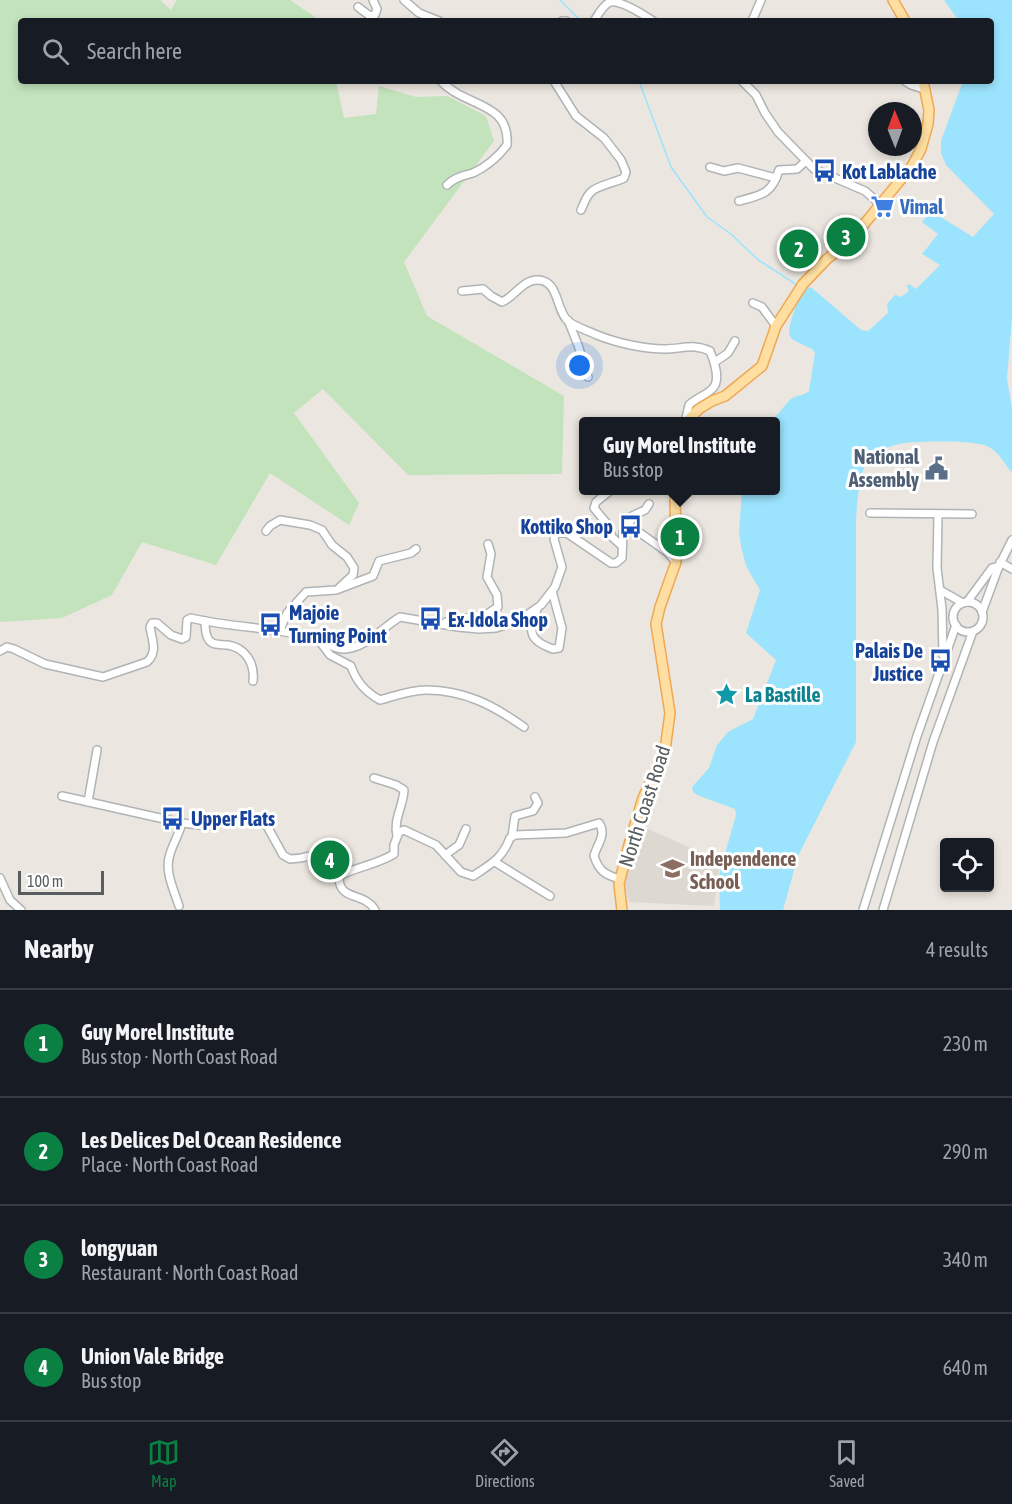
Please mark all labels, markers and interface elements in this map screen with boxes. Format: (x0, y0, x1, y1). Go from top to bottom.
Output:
search box (18, 18, 994, 84)
icon: search (39, 35, 72, 68)
text: Search here (87, 38, 182, 64)
north arrow (868, 102, 922, 156)
bus stop icon: Kot Lablache (811, 158, 837, 184)
place label: Kot Lablache (842, 160, 937, 183)
supermarket icon: Vimal (869, 193, 895, 219)
place label: Vimal (899, 195, 944, 218)
pin: 3 (826, 214, 866, 260)
pin: 2 (780, 226, 818, 272)
your location (565, 351, 594, 380)
popup (579, 417, 780, 495)
text: Guy Morel Institute (603, 432, 756, 458)
place label: National Assembly (848, 445, 920, 491)
public building icon: National Assembly (924, 455, 950, 481)
text: Bus stop (603, 458, 663, 481)
bus stop icon: Kottiko Shop (618, 513, 644, 539)
pin: 1 (660, 514, 700, 560)
place label: Kottiko Shop (521, 515, 613, 538)
place label: Majoie Turning Point (289, 601, 387, 647)
bus stop icon: Ex-Idola Shop (417, 606, 443, 632)
place label: Ex-Idola Shop (448, 608, 548, 631)
bus stop icon: Majoie Turning Point (258, 611, 284, 637)
place label: Palais De Justice (855, 639, 923, 685)
bus stop icon: Palais De Justice (928, 648, 954, 674)
place icon: La Bastille (714, 681, 740, 707)
place label: La Bastille (745, 683, 820, 706)
street label: North Coast Road (614, 742, 674, 870)
bus stop icon: Upper Flats (160, 805, 186, 831)
place label: Upper Flats (191, 807, 275, 830)
pin: 4 (310, 838, 350, 882)
map controls (940, 838, 994, 892)
button: locate (940, 838, 994, 892)
place label: Independence School (690, 847, 796, 893)
school or university icon: Independence School (659, 856, 685, 882)
scale bar (18, 868, 104, 896)
text: 100 m (27, 872, 63, 890)
text: Nearby (24, 934, 94, 964)
text: 4 results (926, 938, 988, 961)
text: Guy Morel Institute (81, 1019, 234, 1045)
text: 1 (39, 1032, 48, 1055)
text: 230 m (943, 1032, 988, 1055)
text: Bus stop · North Coast Road (81, 1045, 278, 1068)
text: Les Delices Del Ocean Residence (81, 1127, 341, 1153)
text: 2 (39, 1140, 48, 1163)
text: 290 m (943, 1140, 988, 1163)
text: Place · North Coast Road (81, 1153, 258, 1176)
text: longyuan (81, 1235, 158, 1261)
text: 3 (39, 1248, 48, 1271)
text: 340 m (943, 1248, 988, 1271)
text: Restaurant · North Coast Road (81, 1261, 298, 1284)
text: Union Vale Bridge (81, 1343, 224, 1369)
text: 4 (39, 1356, 48, 1379)
text: 640 m (943, 1356, 988, 1379)
text: Bus stop (81, 1369, 141, 1392)
tab: Map (147, 1436, 180, 1490)
tab: Directions (475, 1436, 535, 1490)
tab: Saved (829, 1436, 865, 1490)

